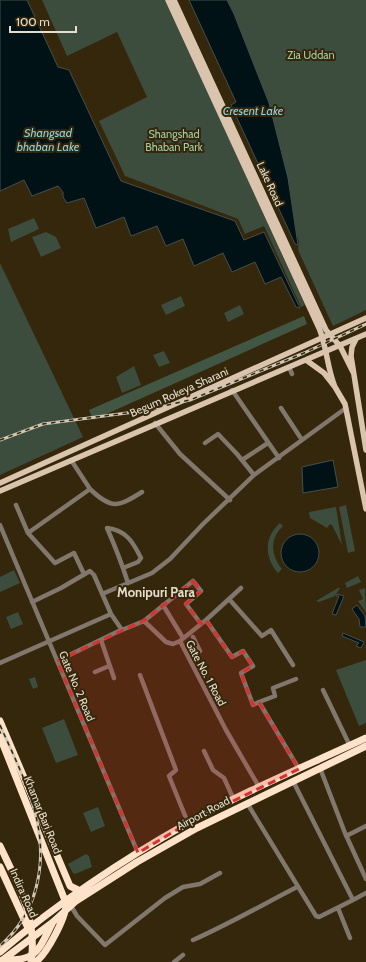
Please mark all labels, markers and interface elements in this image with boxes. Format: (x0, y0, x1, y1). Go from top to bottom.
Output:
scale bar (10, 8, 76, 34)
text: 100 m (16, 14, 50, 29)
park label: Zia Uddan (287, 48, 335, 62)
water label: Cresent Lake (223, 103, 284, 118)
water label: Shangsad bhaban Lake (17, 125, 80, 154)
park label: Shangshad Bhaban Park (145, 127, 203, 154)
street label: Lake Road (254, 160, 286, 208)
street label: Begum Rokeya Sharani (128, 364, 230, 420)
district label: Monipuri Para (117, 584, 196, 600)
street label: Gate No. 1 Road (183, 638, 229, 708)
street label: Gate No. 2 Road (56, 649, 98, 723)
street label: Khamar Bari Road (21, 774, 65, 856)
street label: Airport Road (174, 793, 232, 833)
street label: Indira Road (7, 866, 41, 920)

